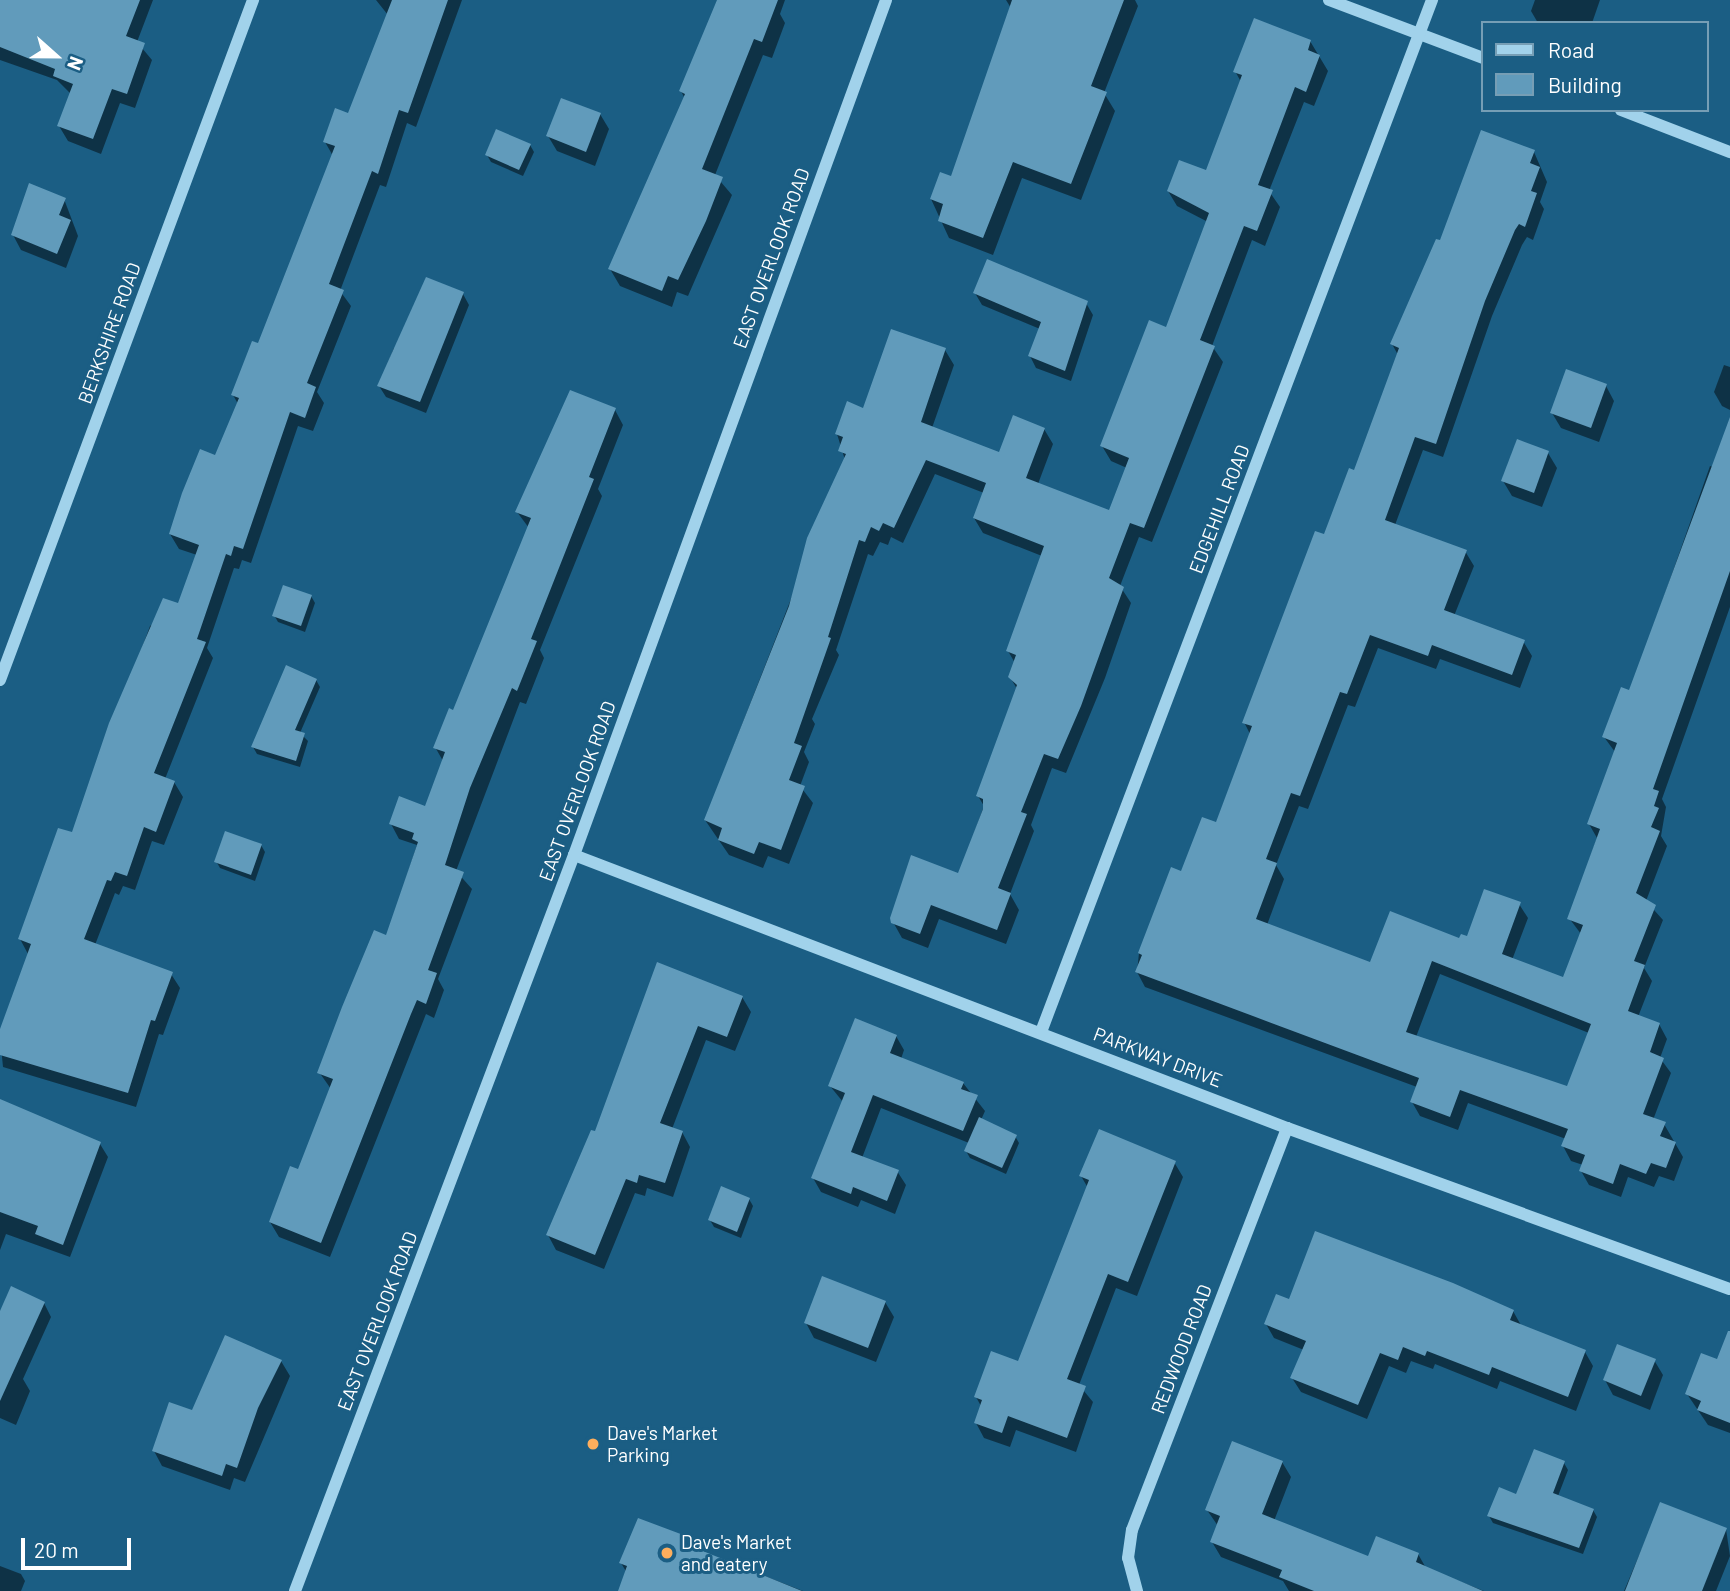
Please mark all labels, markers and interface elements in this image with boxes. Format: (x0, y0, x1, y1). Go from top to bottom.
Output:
north arrow (21, 21, 91, 91)
legend (1482, 21, 1709, 112)
text: Road (1548, 37, 1594, 62)
text: N (63, 54, 89, 74)
text: Building (1548, 72, 1622, 97)
street label: EAST OVERLOOK ROAD (728, 165, 814, 351)
street label: BERKSHIRE ROAD (73, 259, 145, 407)
street label: EDGEHILL ROAD (1184, 442, 1254, 576)
street label: EAST OVERLOOK ROAD (534, 698, 620, 884)
street label: PARKWAY DRIVE (1090, 1022, 1226, 1092)
street label: EAST OVERLOOK ROAD (332, 1228, 422, 1414)
street label: REDWOOD ROAD (1146, 1281, 1216, 1417)
place label: Dave's Market Parking (607, 1422, 718, 1466)
marker: Dave's Market Parking (585, 1436, 601, 1452)
scale bar (24, 1524, 135, 1568)
place label: Dave's Market and eatery (681, 1531, 792, 1575)
text: 20 m (34, 1537, 79, 1562)
marker: Dave's Market and eatery (659, 1545, 675, 1561)

